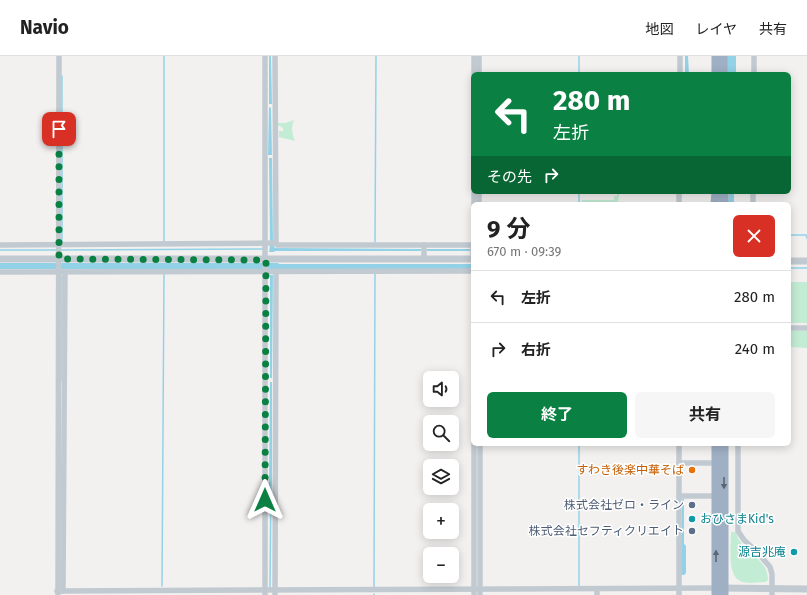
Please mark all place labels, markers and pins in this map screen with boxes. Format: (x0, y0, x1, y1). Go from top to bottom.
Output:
pin (42, 112, 76, 146)
place label: すわき後楽中華そば (576, 463, 684, 477)
marker: すわき後楽中華そば (687, 465, 697, 475)
place label: 株式会社ゼロ・ライン (564, 498, 684, 512)
marker: 株式会社ゼロ・ライン (687, 500, 697, 510)
place label: おひさまKid's (700, 512, 774, 526)
marker: おひさまKid's (687, 514, 697, 524)
place label: 株式会社セフティクリエイト (529, 524, 684, 538)
marker: 株式会社セフティクリエイト (687, 526, 697, 536)
place label: 源吉兆庵 (738, 545, 786, 559)
marker: 源吉兆庵 (789, 547, 799, 557)

